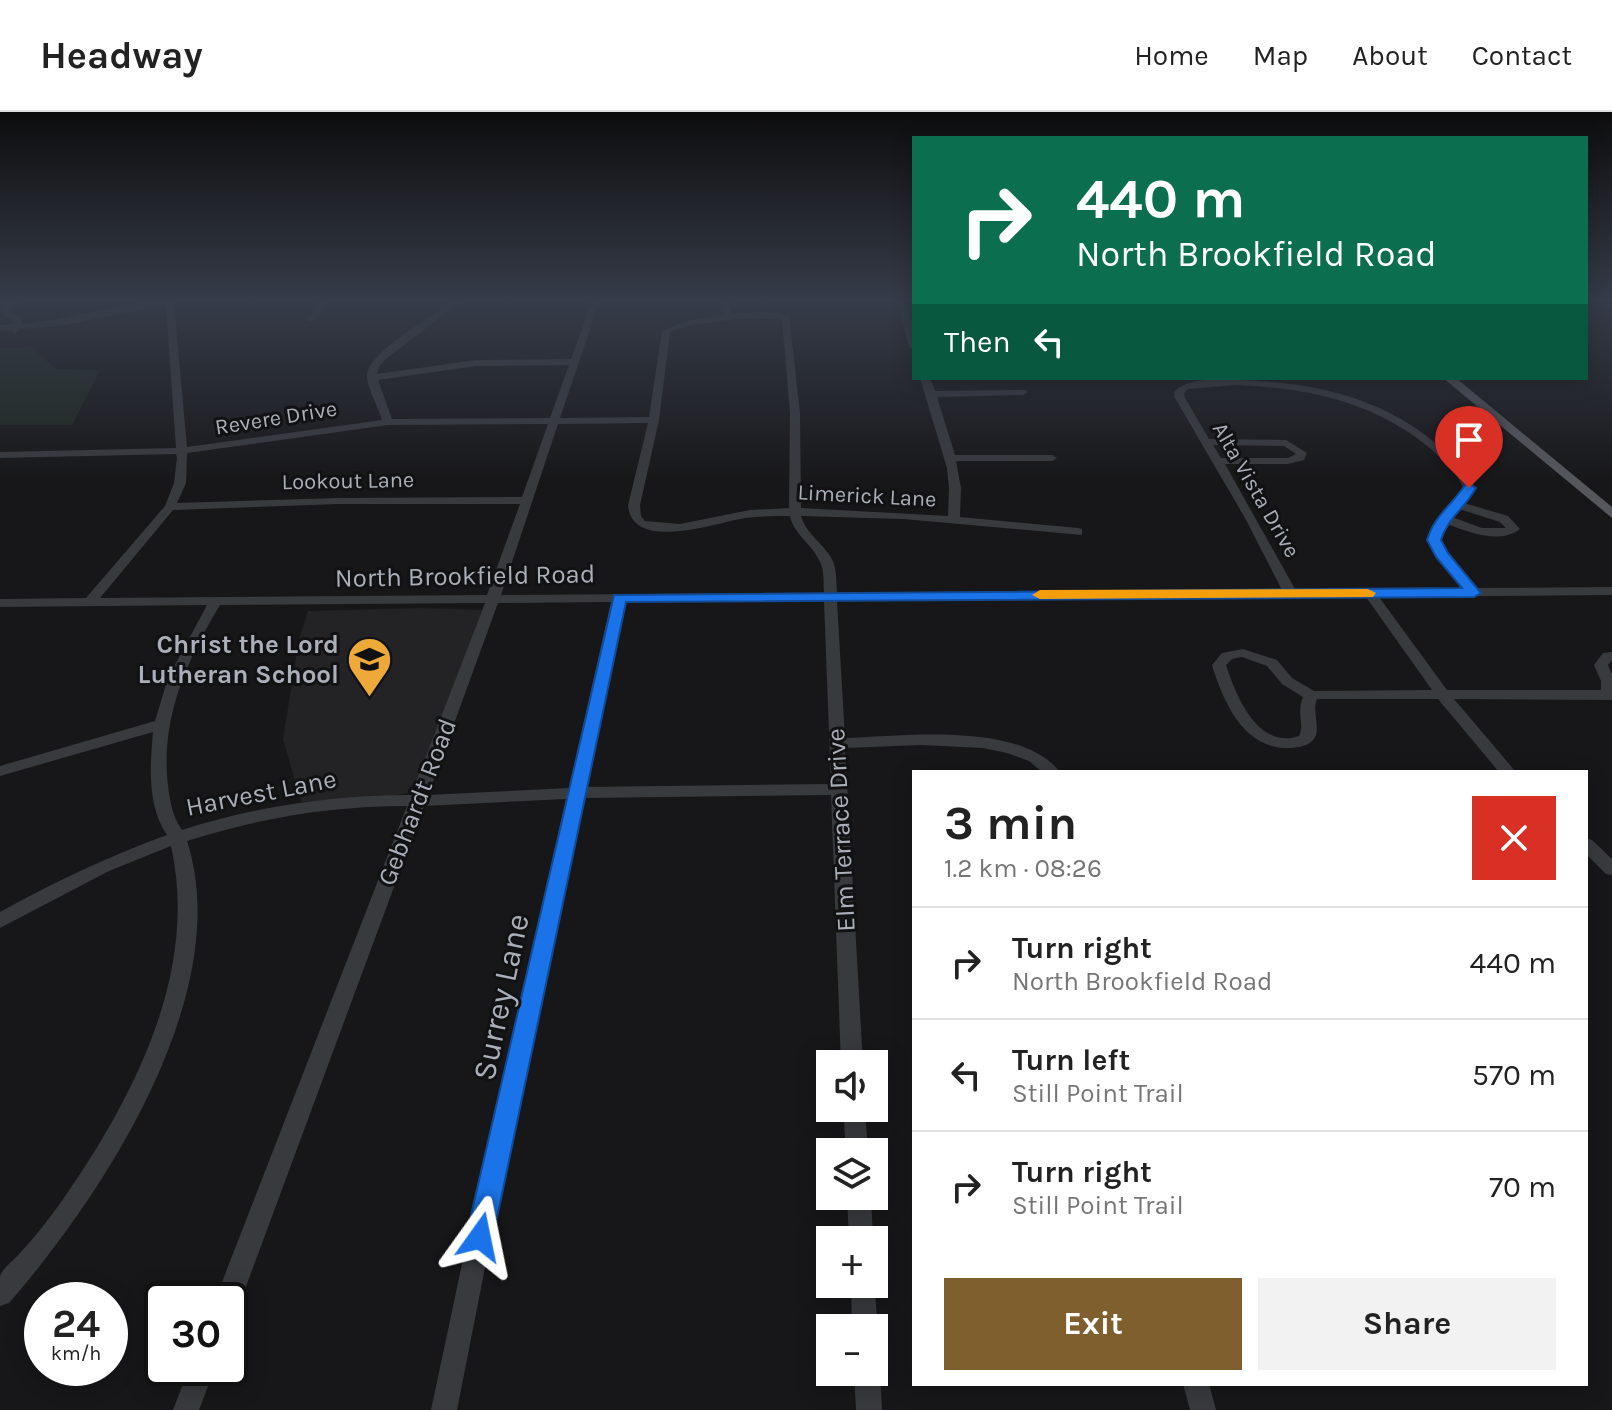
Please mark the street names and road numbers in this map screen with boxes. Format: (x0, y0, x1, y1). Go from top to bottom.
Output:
street label: Revere Drive (213, 396, 339, 440)
street label: Alta Vista Drive (1207, 418, 1305, 562)
street label: Lookout Lane (282, 467, 414, 495)
street label: Limerick Lane (797, 479, 937, 513)
street label: North Brookfield Road (335, 558, 595, 594)
street label: Gebhardt Road (371, 714, 463, 890)
street label: Elm Terrace Drive (820, 728, 862, 932)
street label: Harvest Lane (183, 763, 339, 823)
street label: Surrey Lane (465, 910, 537, 1084)

